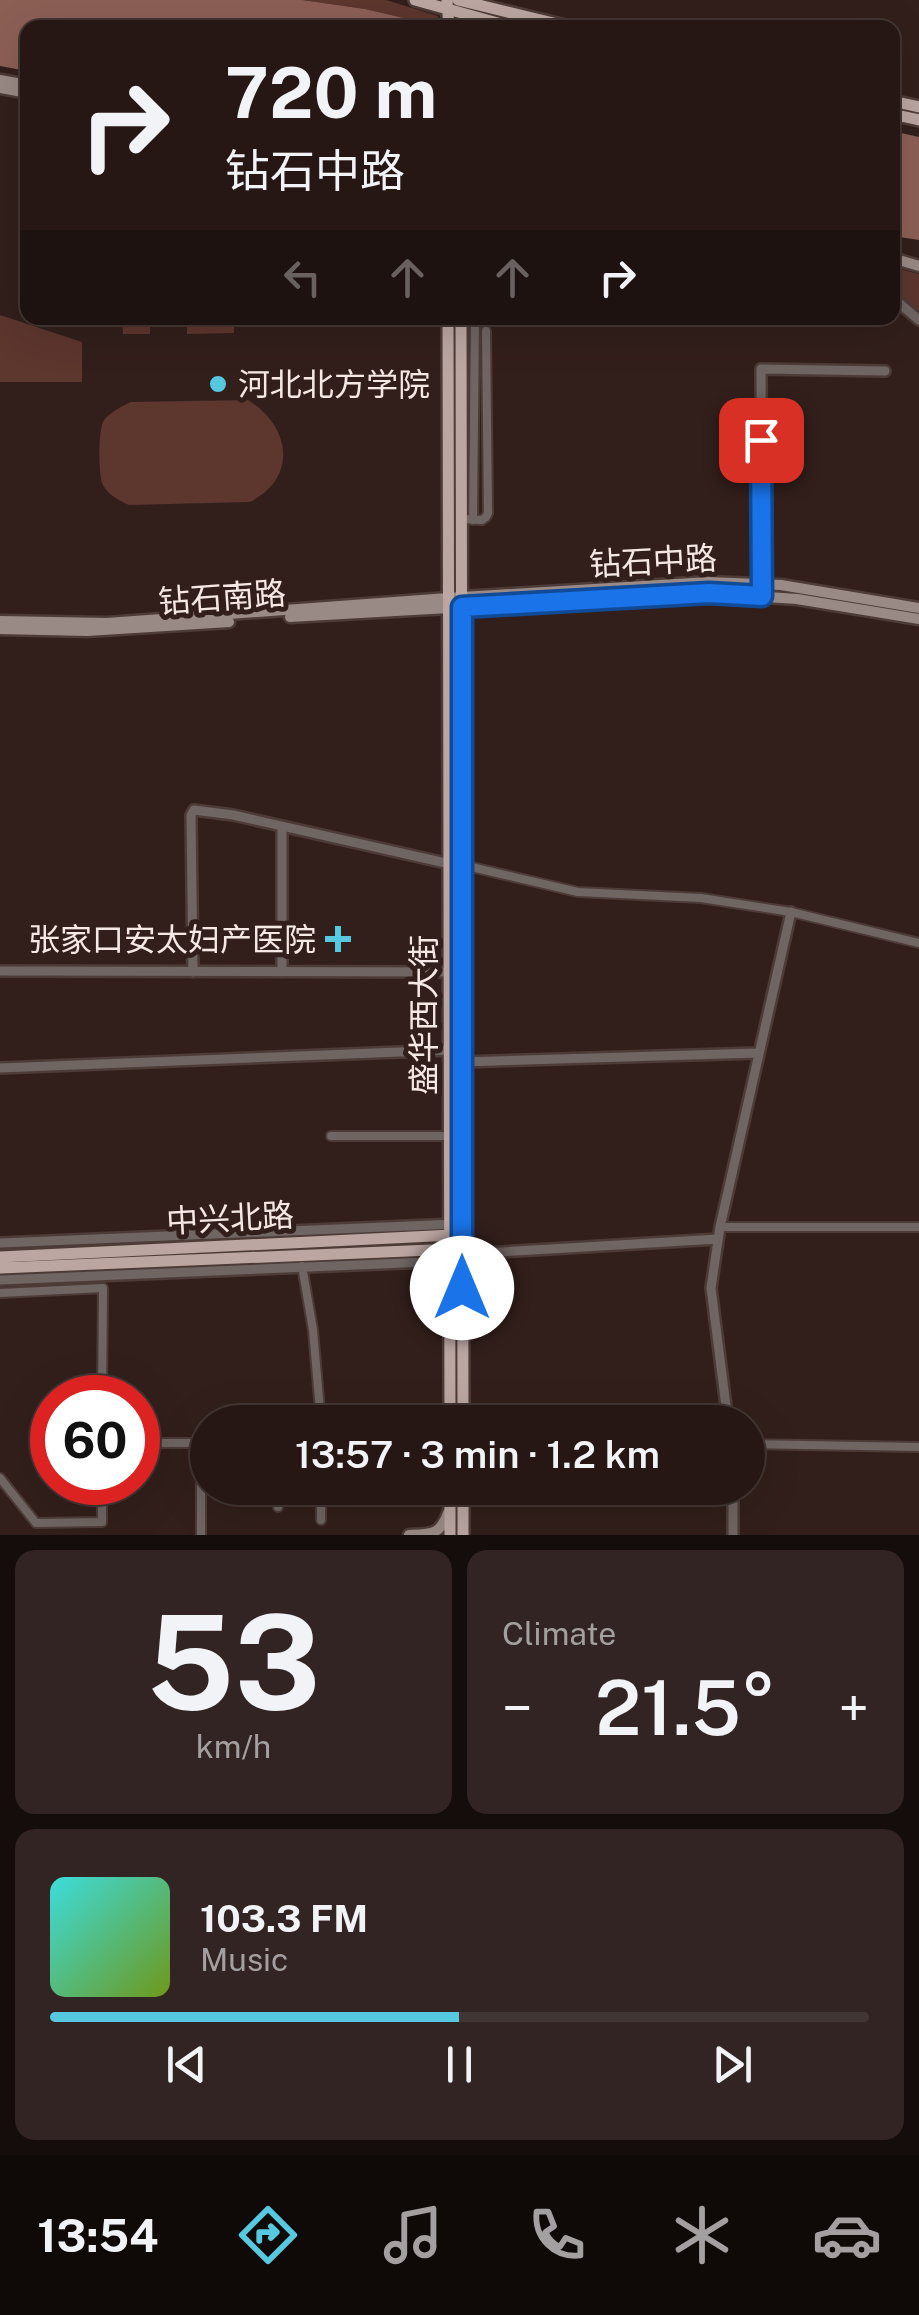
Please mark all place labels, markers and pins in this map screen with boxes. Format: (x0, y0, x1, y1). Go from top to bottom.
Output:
place label: 河北北方学院 (238, 366, 430, 403)
marker: 河北北方学院 (207, 373, 229, 395)
pin (719, 398, 804, 483)
place label: 张家口安太妇产医院 (28, 921, 316, 958)
marker: 张家口安太妇产医院 (325, 926, 351, 952)

